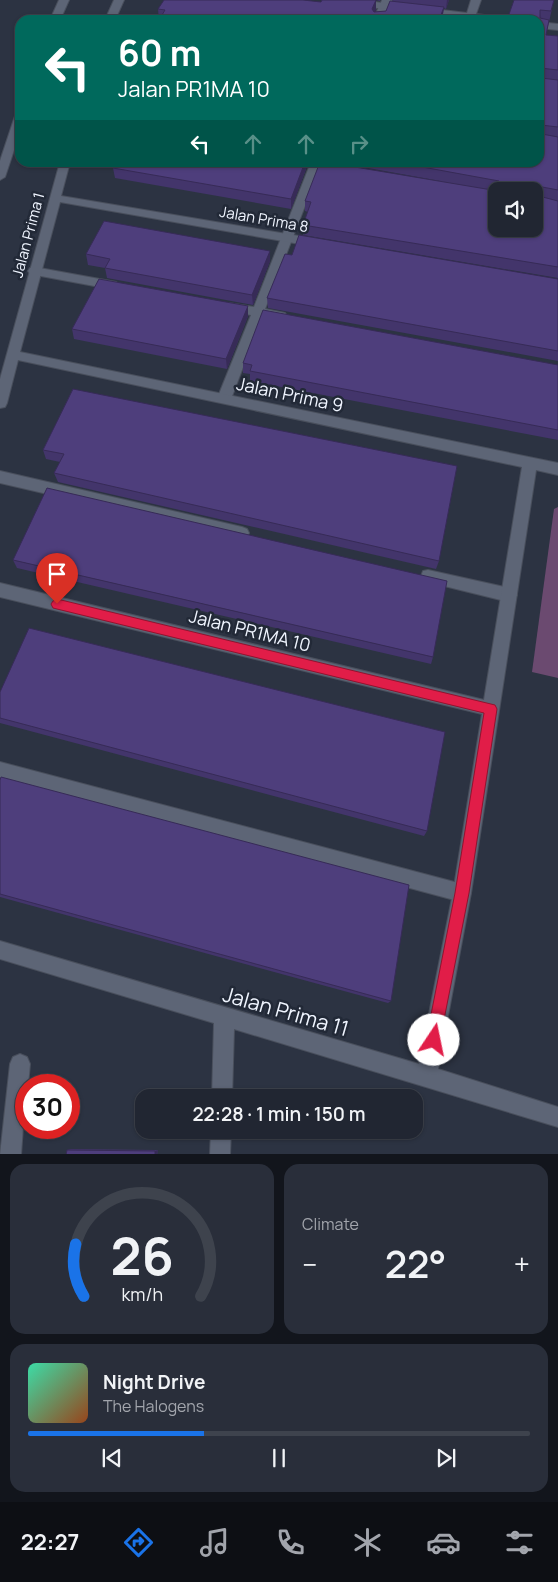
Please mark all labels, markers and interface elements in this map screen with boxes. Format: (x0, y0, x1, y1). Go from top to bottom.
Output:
text: 60 m (118, 29, 201, 77)
icon: left (35, 35, 100, 100)
text: Jalan PR1MA 10 (118, 74, 270, 104)
icon: left (186, 130, 214, 158)
icon: ahead (239, 130, 267, 158)
icon: ahead (292, 130, 320, 158)
icon: right (345, 130, 373, 158)
map controls (488, 182, 543, 237)
button: sound (488, 182, 543, 237)
street label: Jalan Prima 1 (7, 190, 49, 280)
street label: Jalan Prima 8 (218, 201, 310, 237)
street label: Jalan Prima 9 (234, 371, 346, 417)
pin (36, 553, 78, 604)
icon: arrive (43, 560, 71, 588)
street label: Jalan PR1MA 10 (187, 603, 313, 657)
street label: Jalan Prima 11 (220, 980, 352, 1042)
position arrow (407, 1013, 459, 1065)
speed limit sign: 30 (15, 1074, 80, 1139)
text: 22:28 · 1 min · 150 m (192, 1101, 366, 1127)
text: Climate (302, 1213, 359, 1235)
text: 26 (110, 1220, 174, 1291)
text: 22° (385, 1237, 446, 1289)
text: − (302, 1245, 317, 1283)
text: + (514, 1245, 530, 1283)
text: km/h (121, 1282, 163, 1306)
text: Night Drive (103, 1369, 205, 1395)
text: The Halogens (103, 1395, 204, 1417)
icon: previous (98, 1444, 126, 1472)
icon: pause (265, 1444, 293, 1472)
icon: next (432, 1444, 460, 1472)
icon: directions (121, 1525, 156, 1560)
icon: music (197, 1525, 232, 1560)
icon: phone (273, 1525, 308, 1560)
icon: climate (350, 1525, 385, 1560)
icon: car (426, 1525, 461, 1560)
icon: filters (502, 1525, 537, 1560)
text: 22:27 (21, 1527, 79, 1557)

